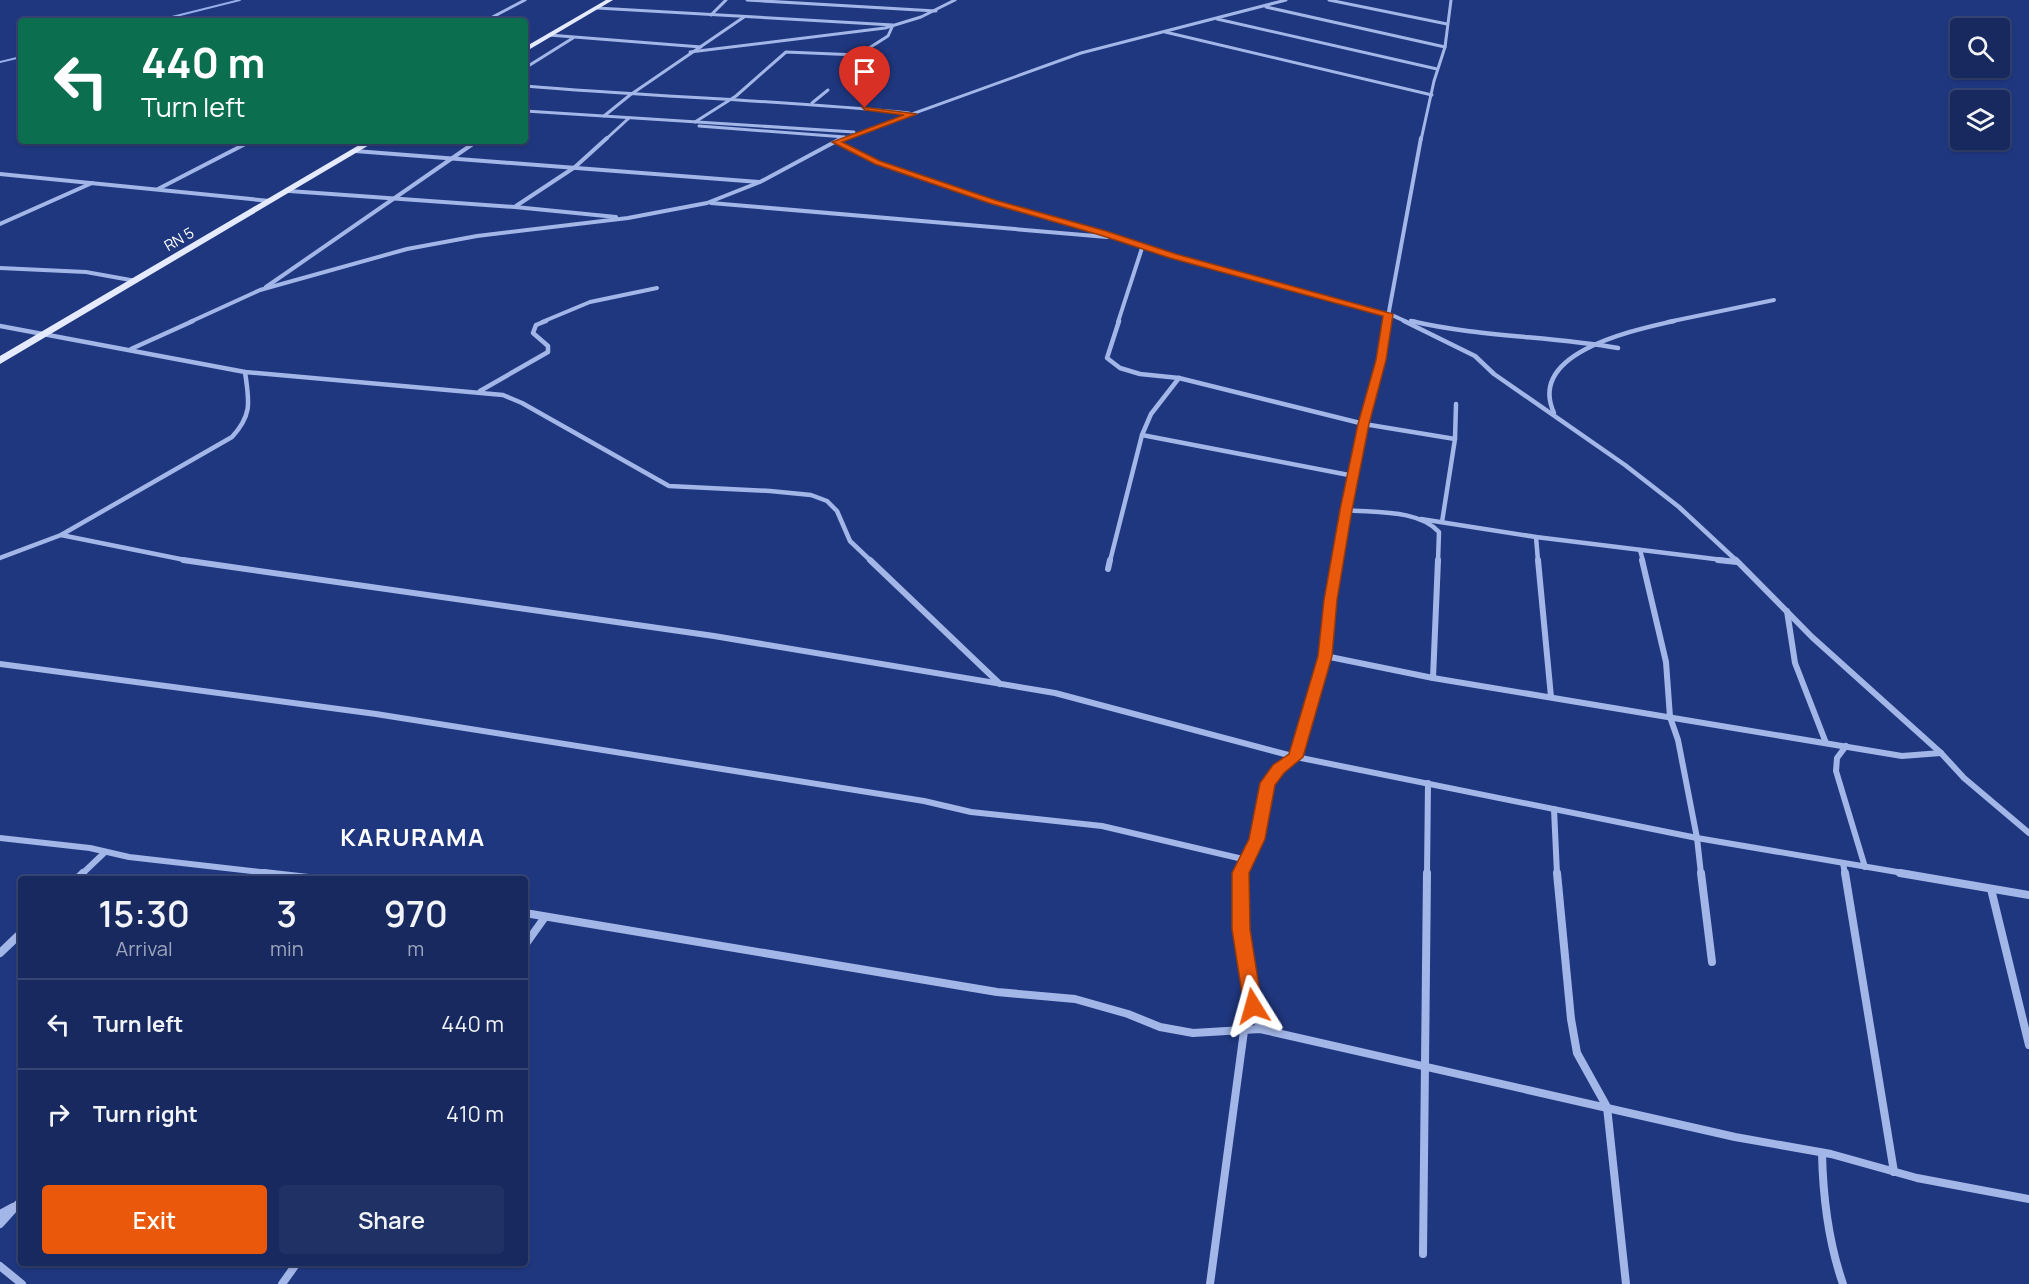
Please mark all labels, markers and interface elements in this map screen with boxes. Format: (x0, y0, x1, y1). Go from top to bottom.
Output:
map controls (1950, 18, 2010, 150)
button: search (1950, 18, 2010, 78)
text: 440 m (141, 33, 265, 91)
icon: left (42, 42, 120, 120)
pin (839, 46, 890, 108)
icon: arrive (848, 55, 881, 88)
text: Turn left (141, 88, 245, 125)
button: layers (1950, 90, 2010, 150)
street label: RN 5 (160, 222, 198, 256)
district label: KARURAMA (340, 820, 486, 853)
text: 15:30 (98, 889, 190, 938)
text: 3 (277, 889, 297, 938)
text: 970 (384, 889, 448, 938)
text: Arrival (115, 935, 173, 962)
text: min (270, 935, 304, 962)
text: m (407, 935, 424, 962)
position arrow (1221, 974, 1285, 1038)
icon: left (42, 1008, 75, 1041)
text: Turn left (93, 1009, 183, 1039)
text: 440 m (441, 1009, 504, 1039)
icon: right (42, 1098, 75, 1131)
text: Turn right (93, 1099, 198, 1129)
text: 410 m (446, 1099, 504, 1129)
button: Exit (42, 1185, 267, 1254)
button: Share (279, 1185, 504, 1254)

